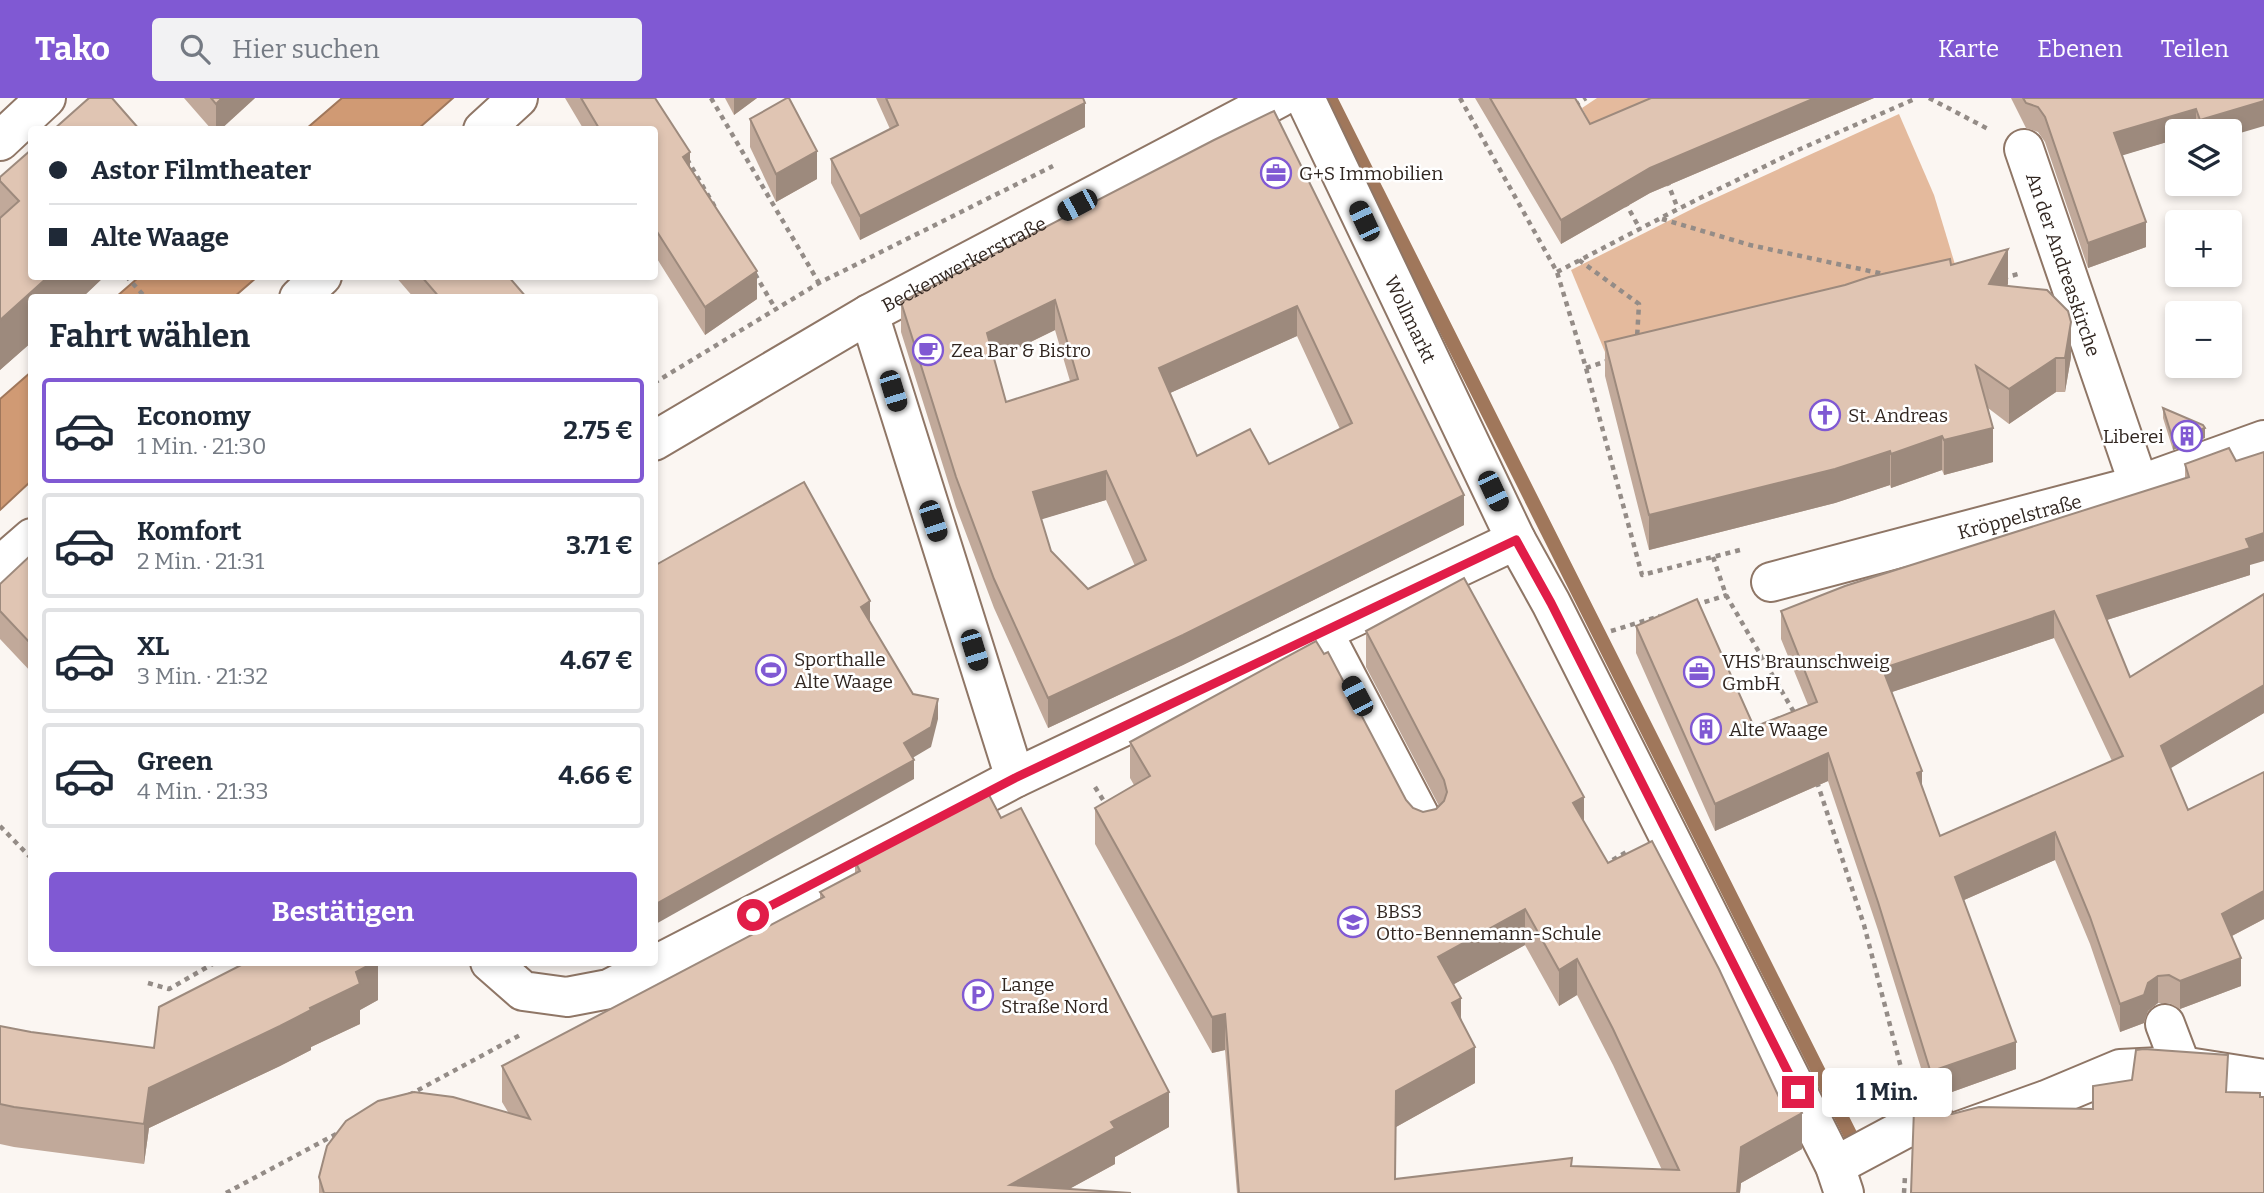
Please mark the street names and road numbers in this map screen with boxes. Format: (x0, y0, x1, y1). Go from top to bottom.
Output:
street label: An der Andreaskirche (2021, 170, 2105, 360)
street label: Beckenwerkerstraße (878, 212, 1050, 317)
street label: Wollmarkt (1379, 272, 1441, 367)
street label: Kröppelstraße (1955, 490, 2084, 544)

